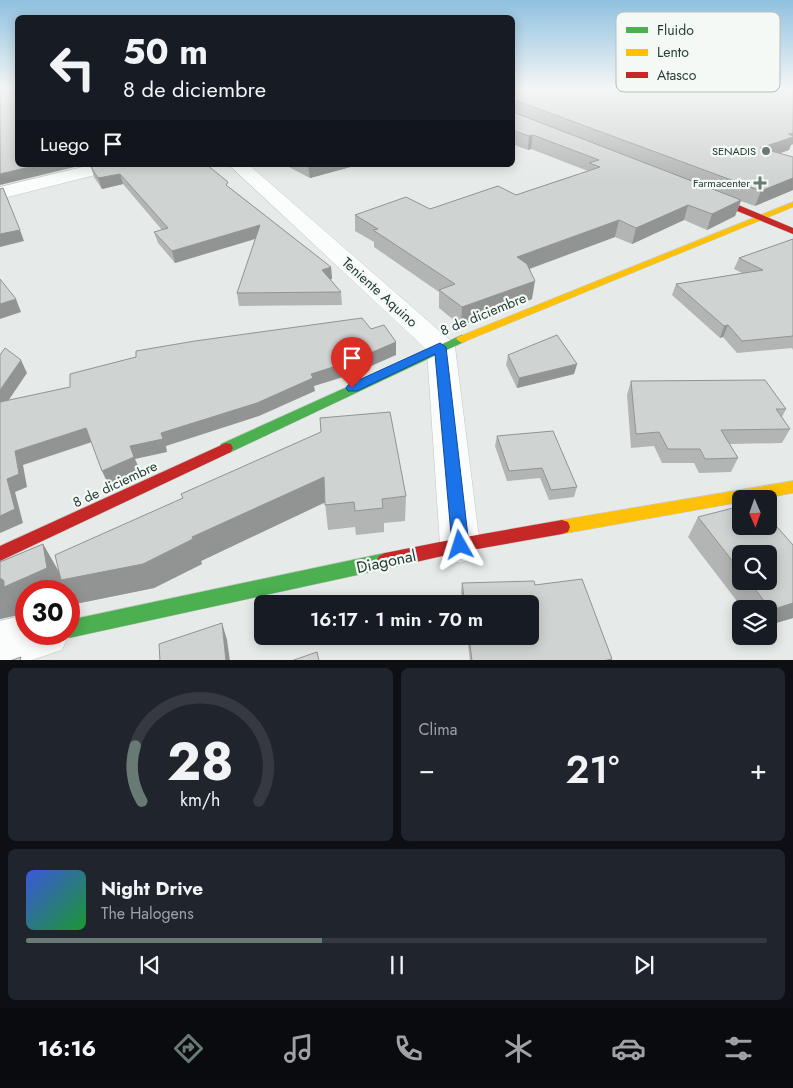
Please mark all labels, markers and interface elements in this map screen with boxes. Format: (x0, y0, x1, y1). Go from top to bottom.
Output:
legend (616, 12, 780, 92)
text: Fluido (657, 20, 694, 40)
text: 50 m (123, 27, 208, 77)
icon: left (40, 35, 105, 100)
text: Lento (657, 42, 689, 62)
text: Atasco (657, 65, 697, 85)
text: 8 de diciembre (123, 73, 266, 105)
icon: arrive (99, 130, 127, 158)
text: Luego (40, 131, 89, 158)
place label: SENADIS (712, 143, 756, 159)
marker: SENADIS (760, 145, 772, 157)
place label: Farmacenter (693, 175, 750, 191)
marker: Farmacenter (754, 177, 766, 189)
street label: Teniente Aquino (338, 253, 423, 332)
street label: 8 de diciembre (437, 288, 529, 340)
pin (331, 337, 373, 388)
icon: arrive (338, 344, 366, 372)
street label: 8 de diciembre (69, 456, 161, 512)
north arrow (732, 490, 778, 535)
map controls (732, 490, 777, 645)
position arrow (433, 518, 485, 570)
street label: Diagonal (354, 544, 418, 579)
button: search (732, 545, 777, 590)
speed limit sign: 30 (15, 580, 80, 645)
button: layers (732, 600, 777, 645)
text: 16:17 · 1 min · 70 m (310, 606, 483, 633)
text: Clima (419, 718, 457, 741)
text: 28 (167, 724, 234, 800)
text: 21° (566, 742, 619, 797)
text: − (419, 749, 435, 790)
text: + (750, 749, 767, 790)
text: km/h (180, 787, 220, 813)
text: Night Drive (101, 875, 203, 902)
text: The Halogens (101, 902, 194, 925)
icon: previous (136, 951, 164, 979)
icon: pause (383, 951, 411, 979)
icon: next (630, 951, 658, 979)
icon: directions (171, 1031, 206, 1066)
icon: music (281, 1031, 316, 1066)
icon: phone (391, 1031, 426, 1066)
icon: climate (501, 1031, 536, 1066)
icon: car (611, 1031, 646, 1066)
icon: filters (721, 1031, 756, 1066)
text: 16:16 (37, 1032, 96, 1064)

